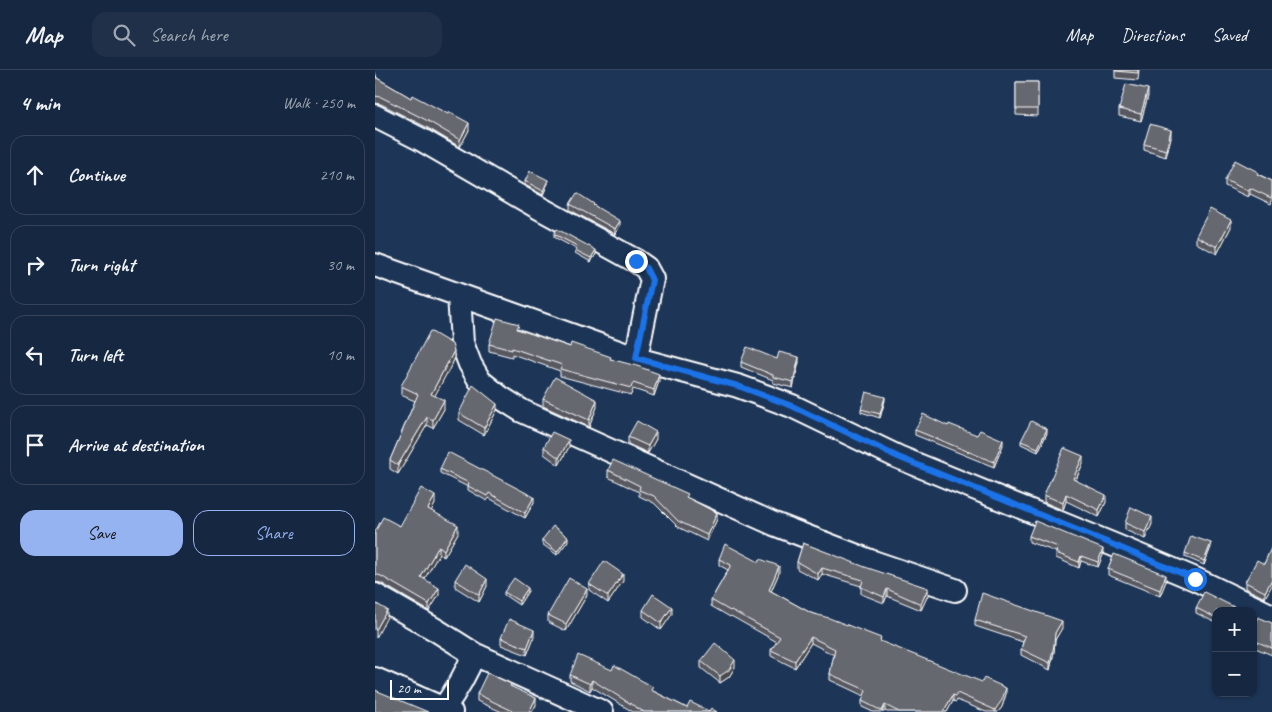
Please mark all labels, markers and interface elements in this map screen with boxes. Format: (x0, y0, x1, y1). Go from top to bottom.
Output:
search box (92, 12, 442, 57)
text: Map (25, 20, 62, 50)
icon: search (110, 21, 138, 49)
text: Search here (150, 23, 228, 47)
text: Map (1066, 24, 1093, 46)
text: Directions (1121, 24, 1184, 46)
text: Saved (1212, 24, 1247, 46)
text: 4 min (20, 90, 60, 116)
text: Walk · 250 m (283, 93, 355, 113)
icon: ahead (21, 161, 49, 189)
text: Continue (68, 163, 125, 187)
text: 210 m (320, 165, 354, 185)
route end (625, 250, 648, 273)
icon: right (21, 251, 49, 279)
text: Turn right (68, 253, 135, 277)
text: 30 m (327, 255, 354, 275)
icon: left (21, 341, 49, 369)
text: Turn left (68, 343, 123, 367)
text: 10 m (327, 345, 354, 365)
icon: arrive (21, 431, 49, 459)
text: Arrive at destination (68, 433, 204, 457)
button: Save (20, 510, 183, 556)
button: Share (193, 510, 355, 556)
route start (1184, 568, 1207, 591)
map controls (1212, 607, 1257, 697)
button: + (1212, 607, 1257, 652)
button: − (1212, 652, 1257, 697)
scale bar (390, 677, 449, 700)
text: 20 m (397, 680, 421, 697)

